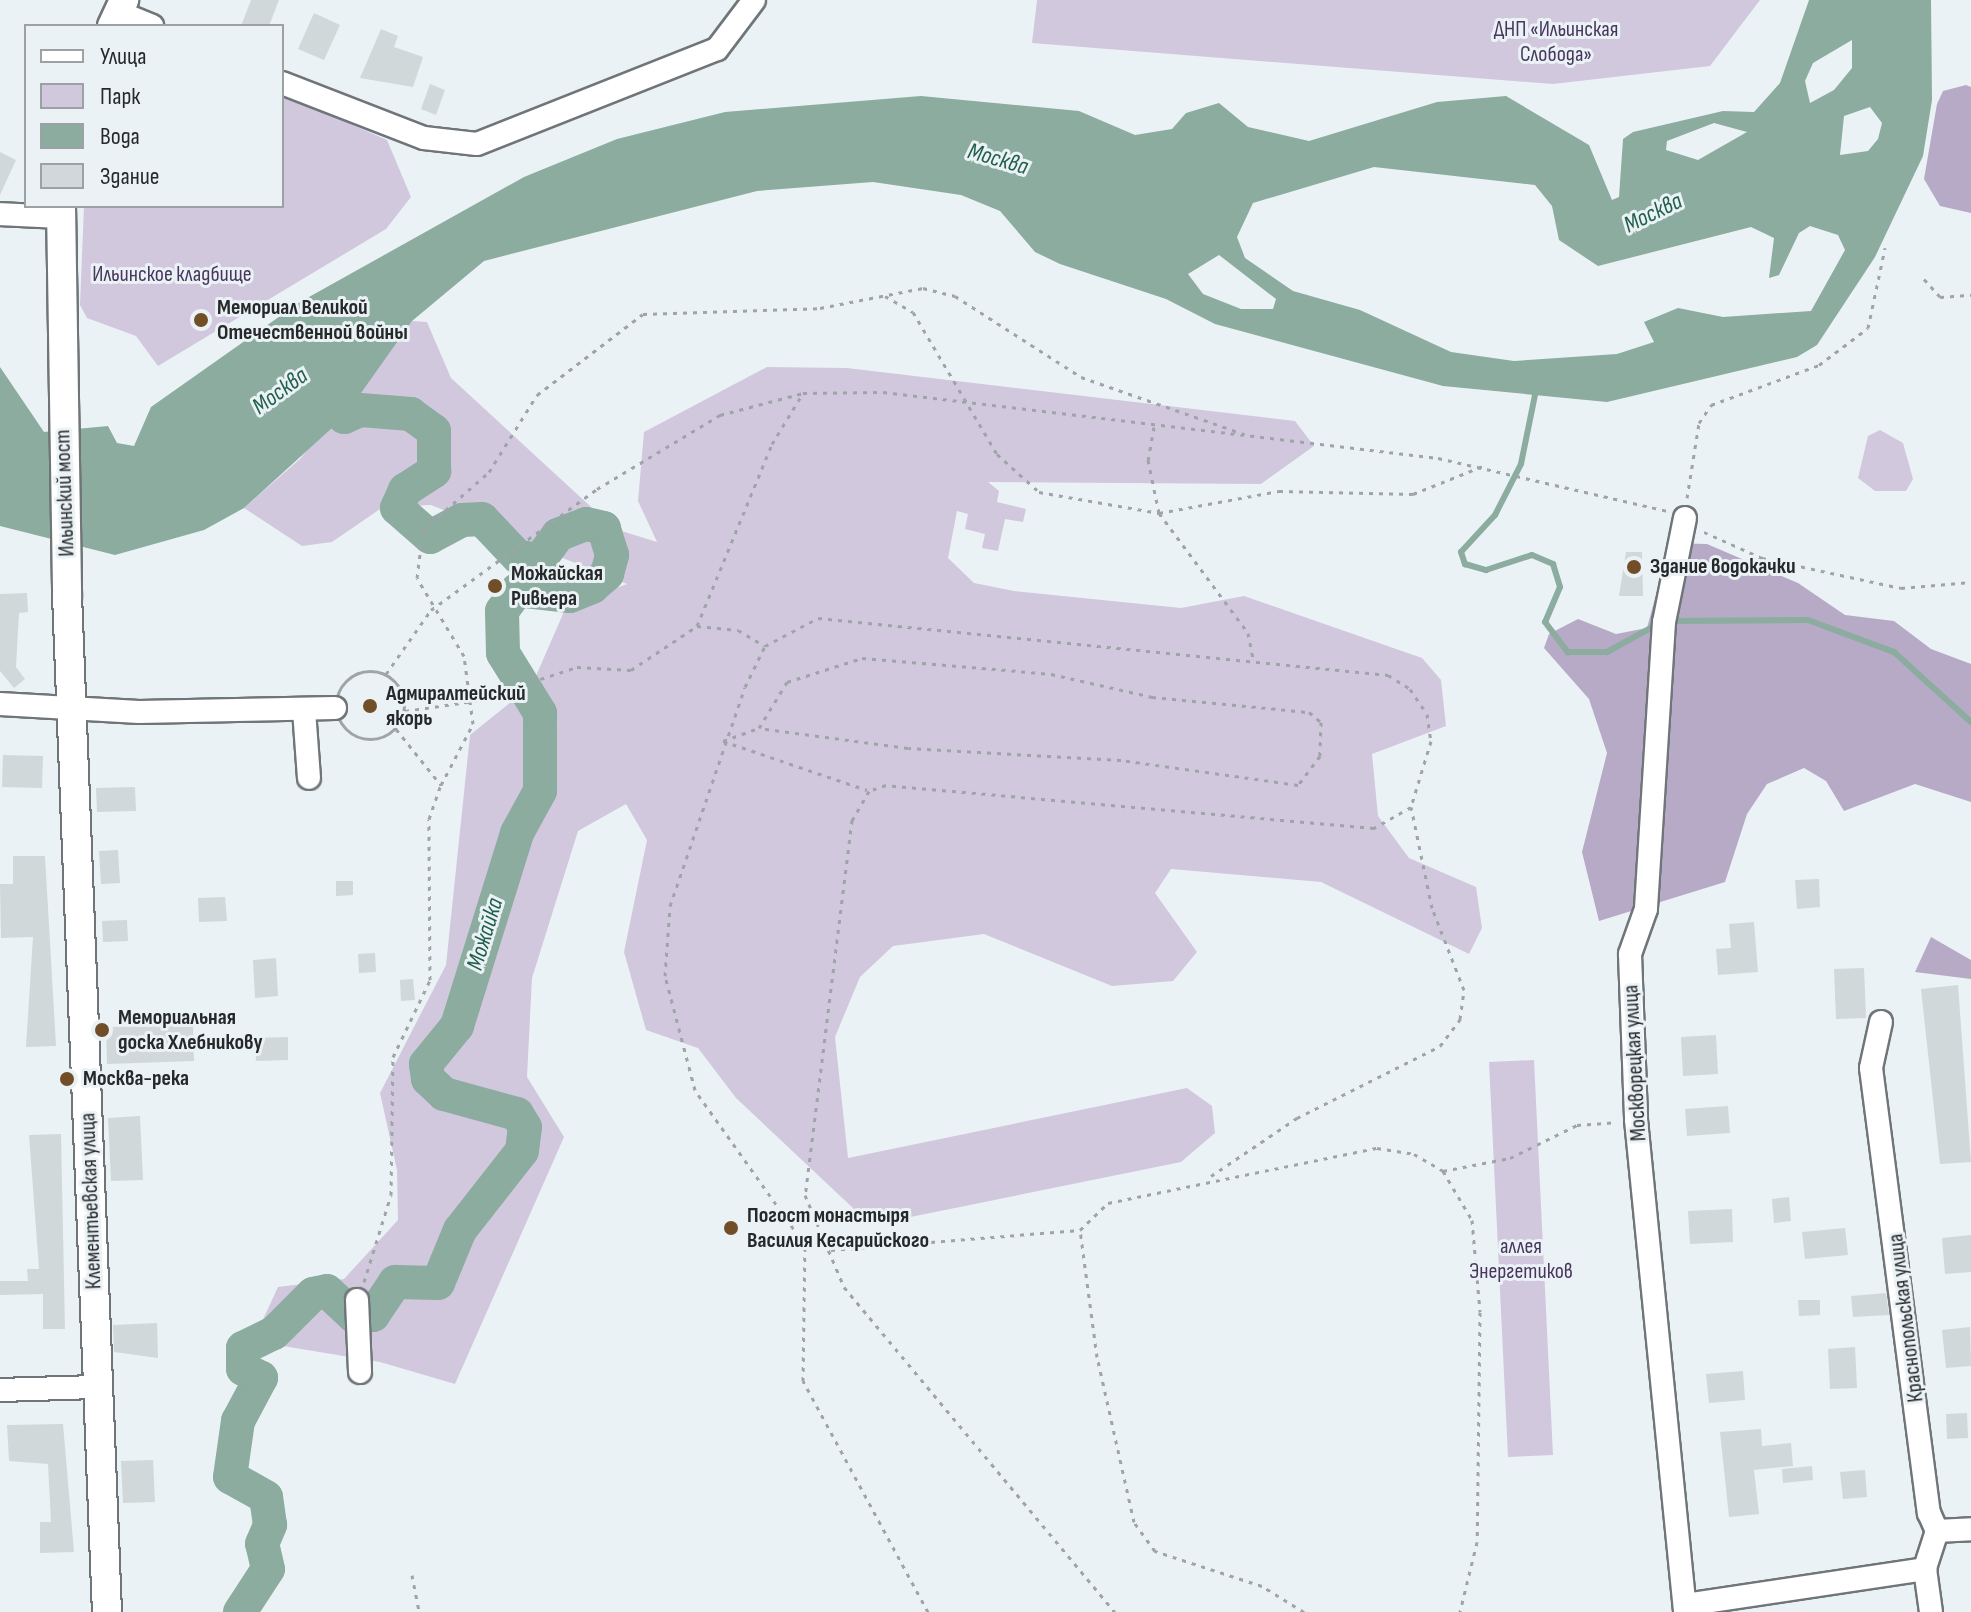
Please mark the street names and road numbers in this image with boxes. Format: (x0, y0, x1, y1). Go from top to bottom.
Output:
street label: Ильинский мост (50, 429, 80, 557)
street label: Москворецкая улица (1618, 984, 1652, 1142)
street label: Клементьевская улица (75, 1112, 107, 1290)
street label: Краснопольская улица (1883, 1232, 1929, 1404)

